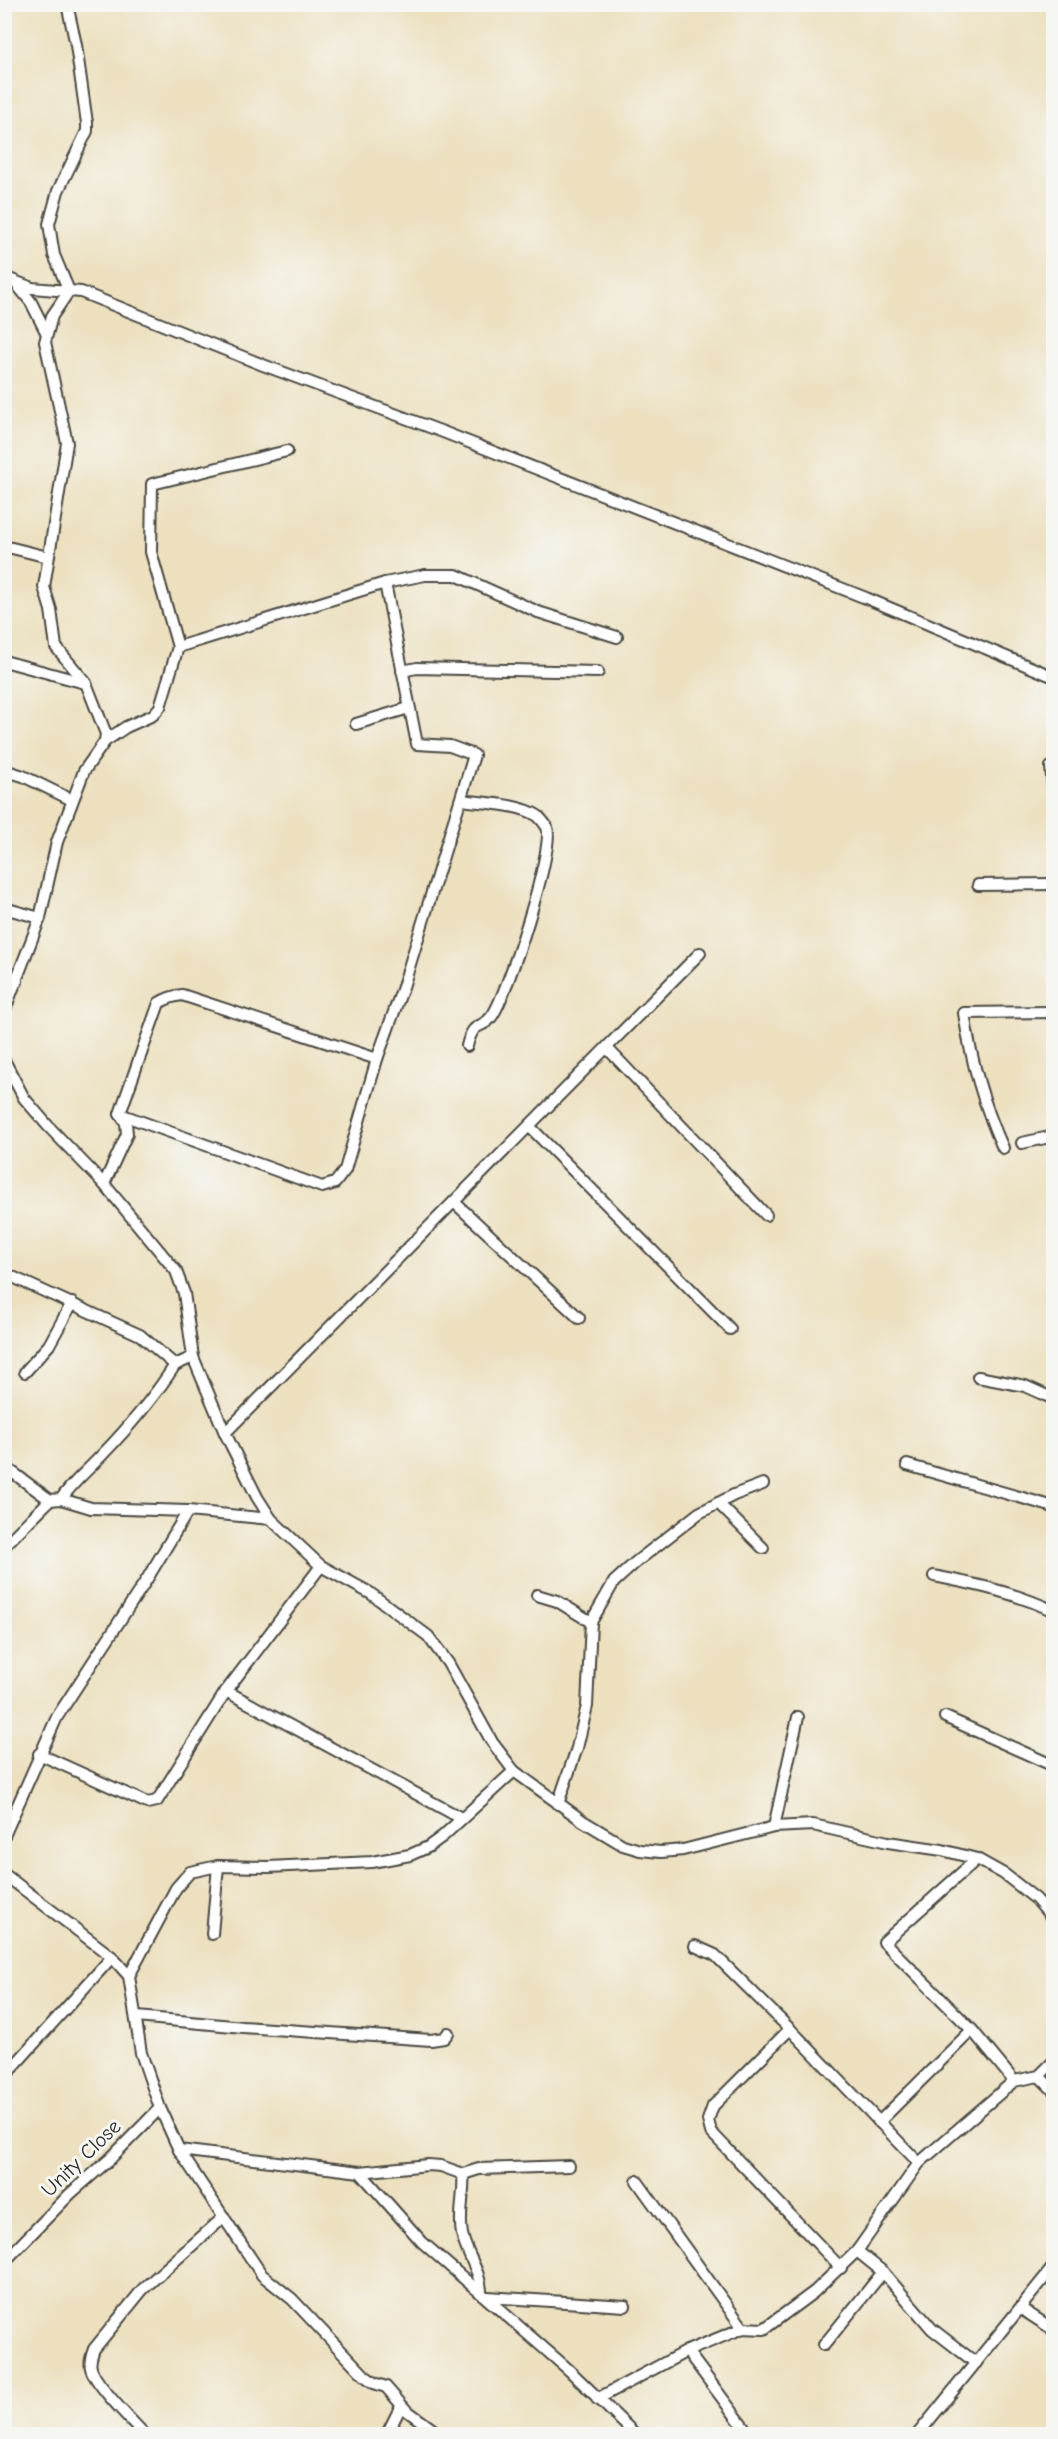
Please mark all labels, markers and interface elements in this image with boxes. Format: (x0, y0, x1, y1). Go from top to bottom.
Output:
street label: Unity Close (36, 2114, 126, 2202)

